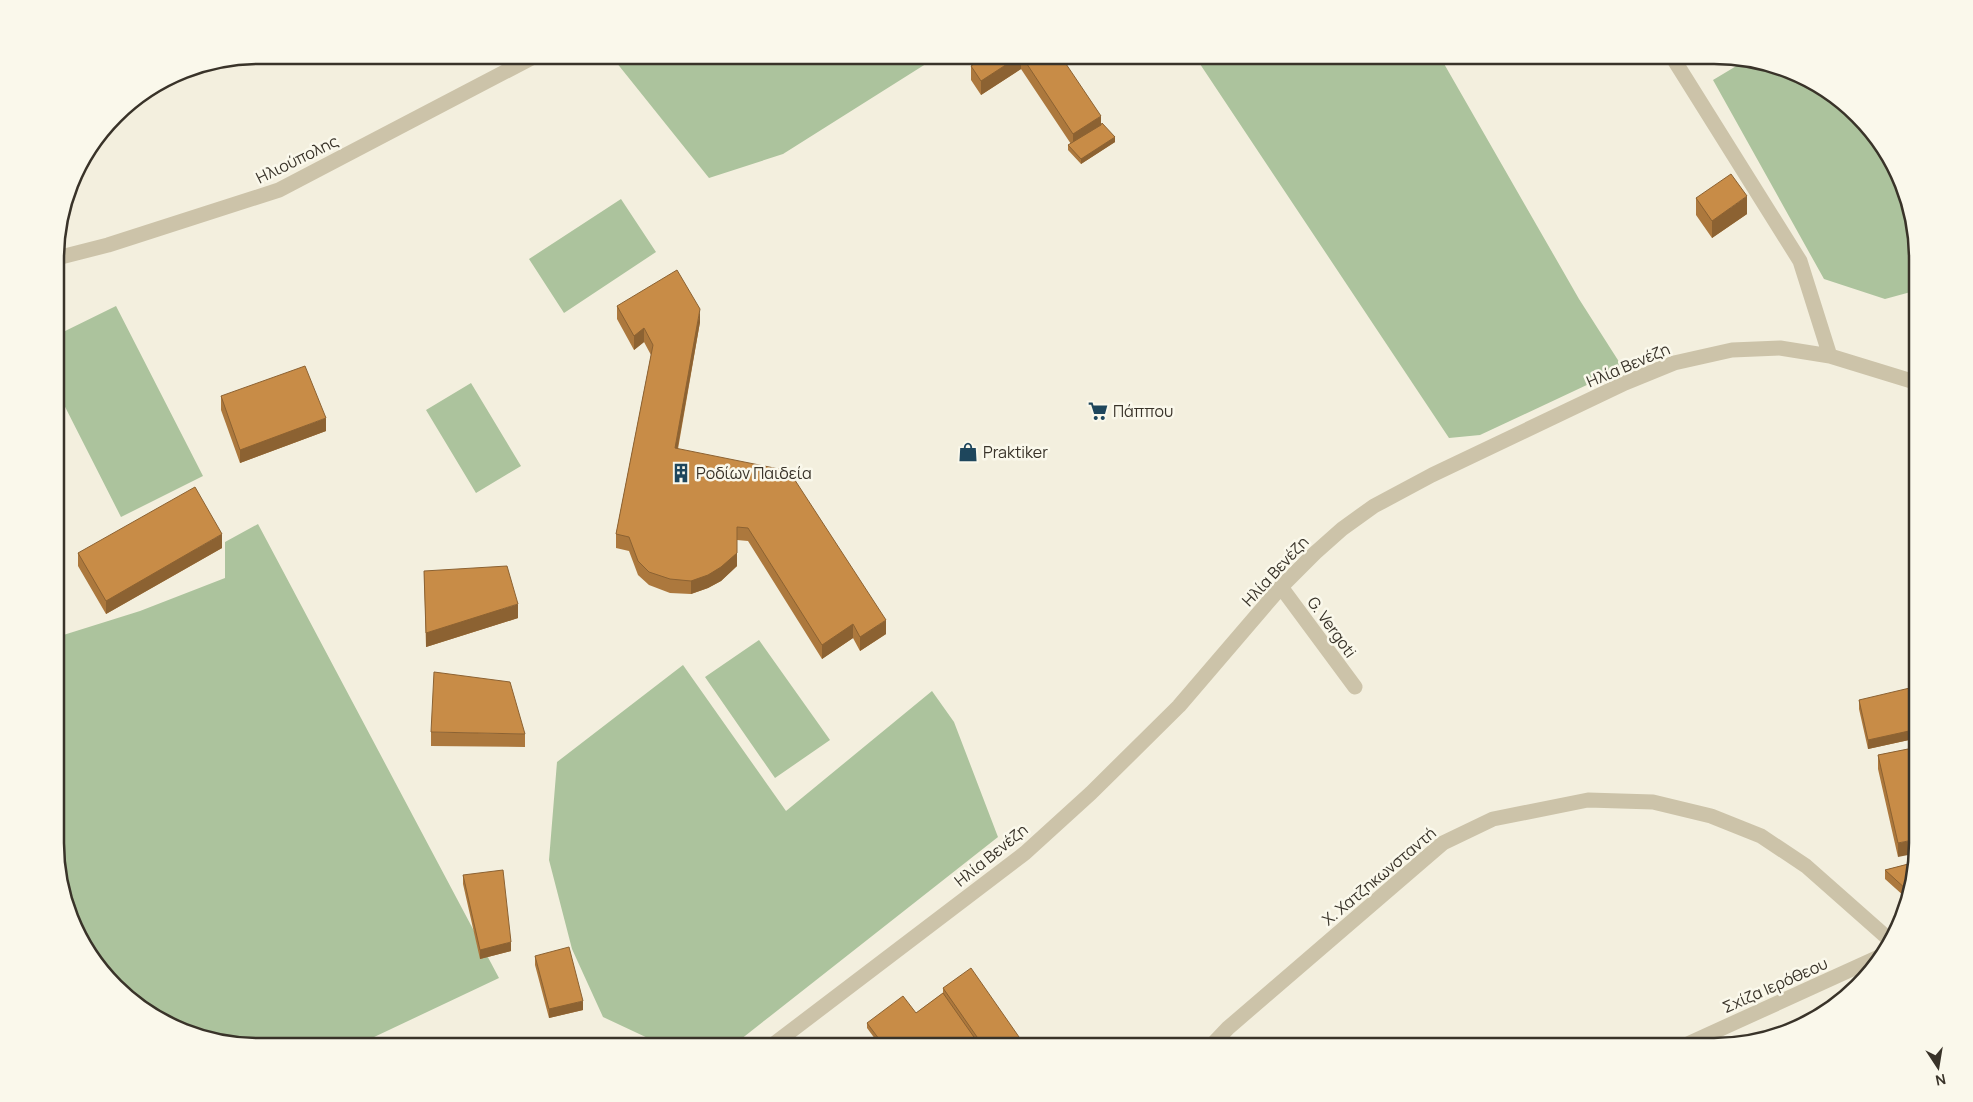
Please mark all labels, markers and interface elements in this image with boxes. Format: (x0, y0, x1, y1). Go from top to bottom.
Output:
street label: Ηλιούπολης (252, 130, 342, 188)
street label: Ηλία Βενέζη (1583, 338, 1673, 392)
supermarket icon: Πάππου (1087, 400, 1109, 422)
place label: Πάππου (1113, 400, 1173, 422)
shop icon: Praktiker (957, 441, 979, 463)
place label: Praktiker (983, 441, 1048, 463)
building icon: Ροδίων Παιδεία (670, 462, 692, 484)
place label: Ροδίων Παιδεία (696, 462, 812, 484)
street label: Ηλία Βενέζη (1237, 531, 1313, 611)
street label: G. Vergoti (1302, 592, 1362, 662)
street label: Ηλία Βενέζη (950, 819, 1032, 891)
street label: Χ. Χατζηκωνσταντή (1317, 822, 1441, 930)
street label: Σχίζα Ιερόθεου (1719, 952, 1831, 1018)
north arrow (1913, 1042, 1963, 1092)
text: N (1934, 1070, 1948, 1091)

